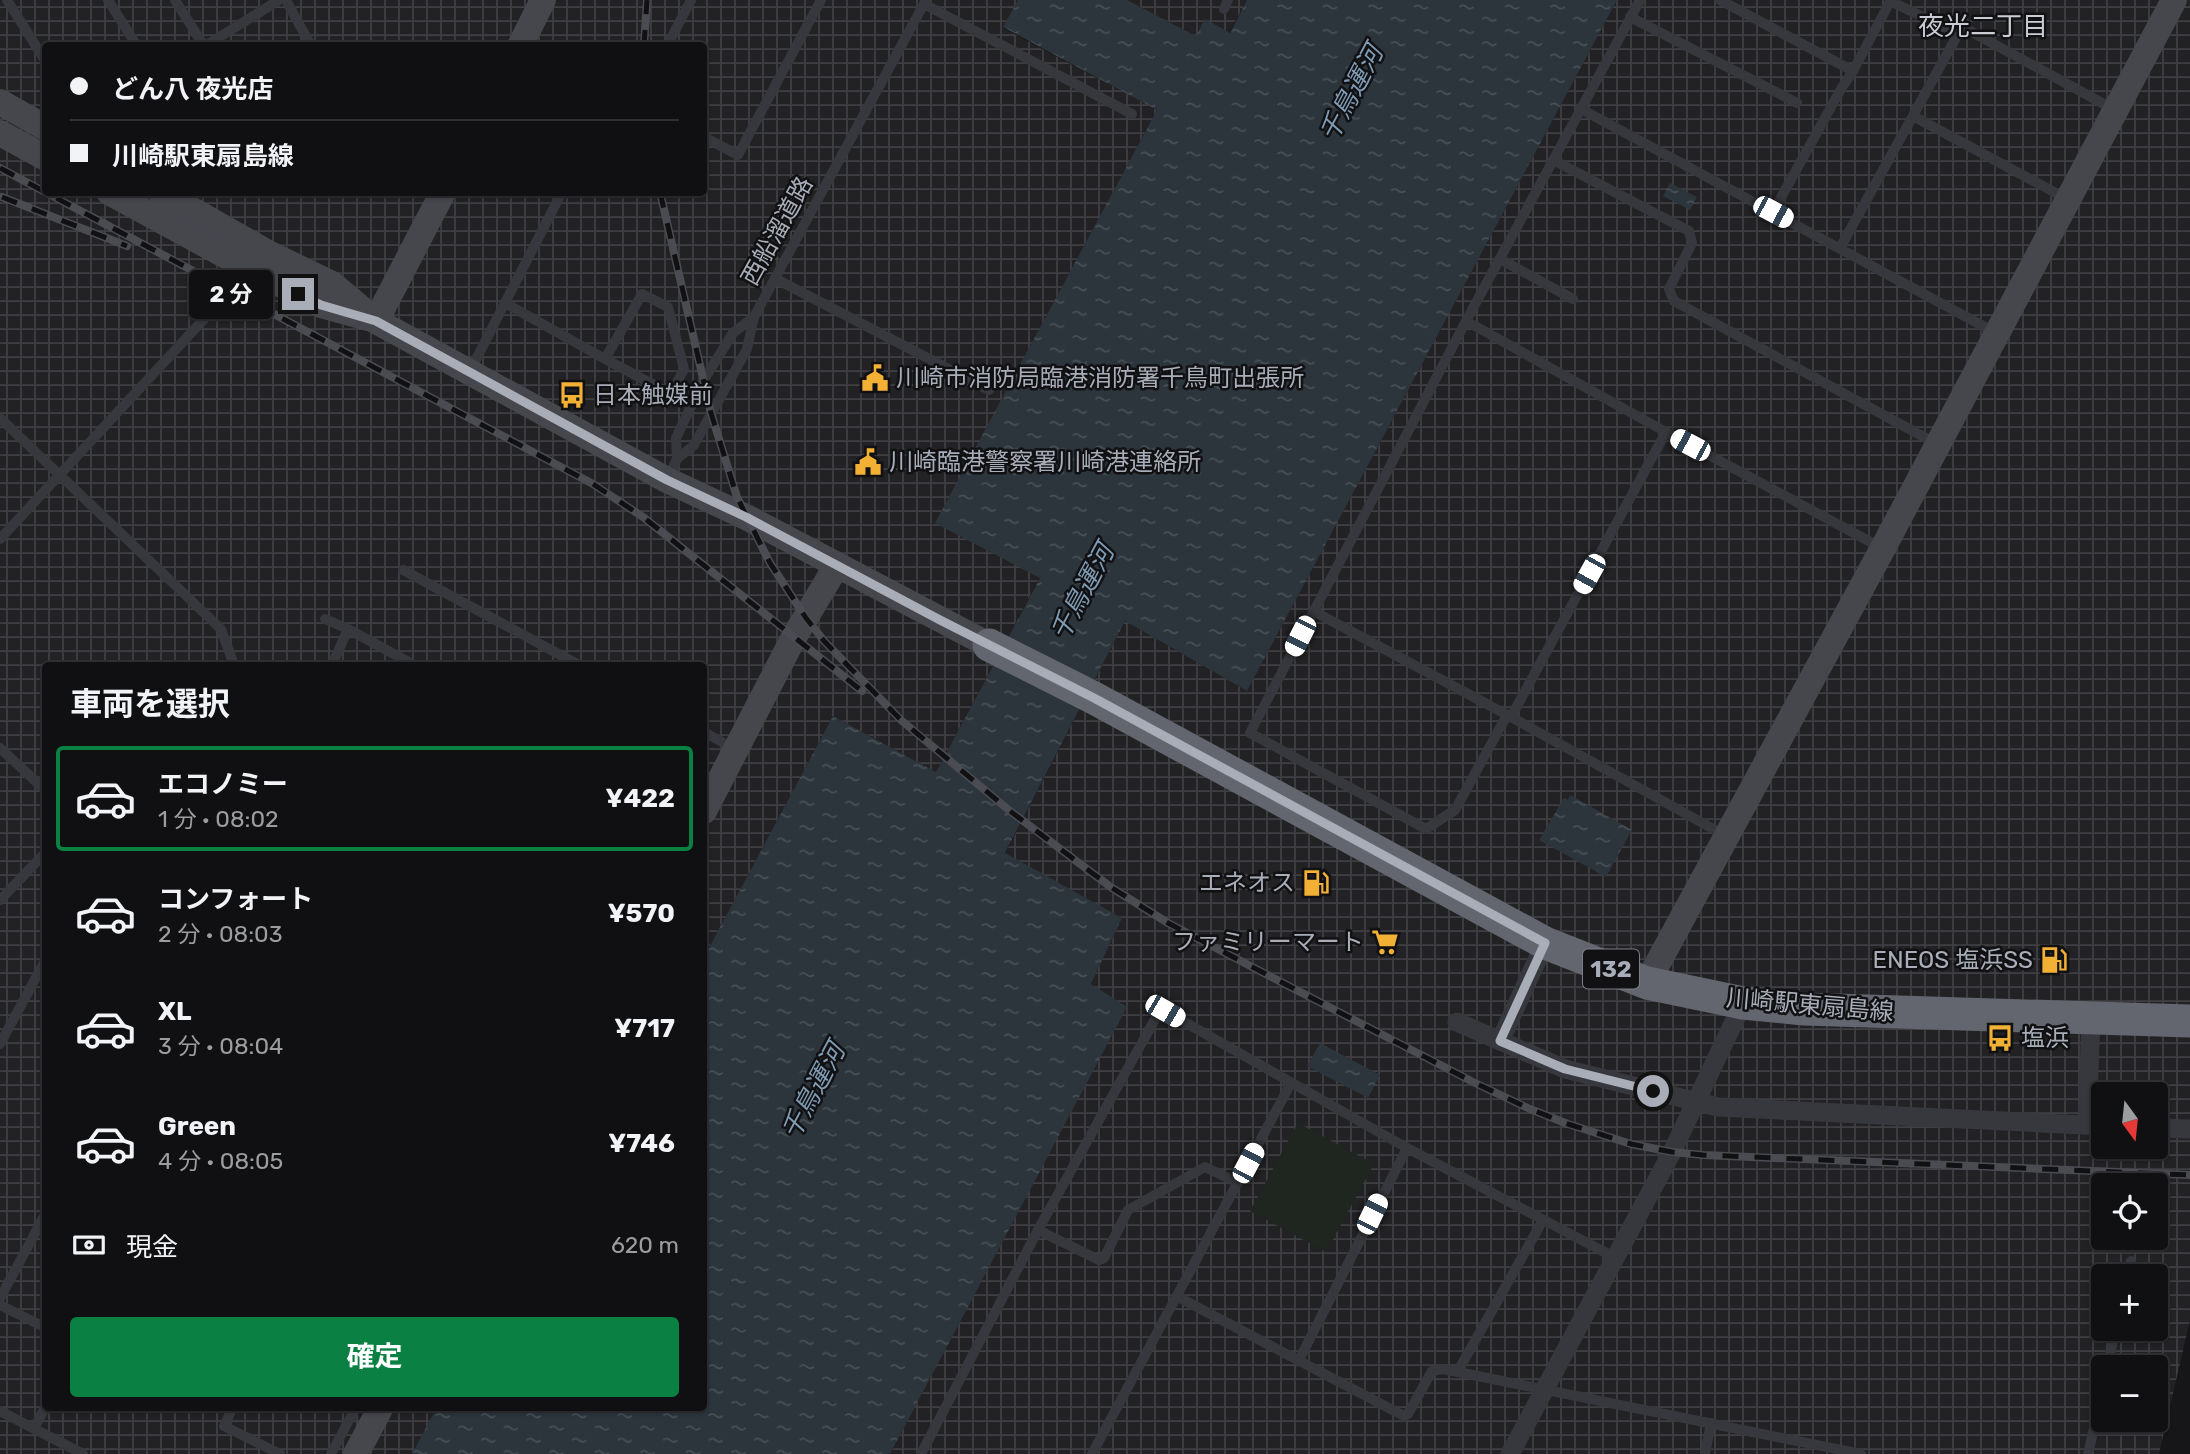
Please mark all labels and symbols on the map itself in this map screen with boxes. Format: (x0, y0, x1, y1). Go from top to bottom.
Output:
district label: 夜光二丁目 (1918, 11, 2048, 42)
water label: 千鳥運河 (1313, 36, 1392, 146)
street label: 西船溜道路 (736, 172, 818, 290)
car (1750, 193, 1797, 231)
callout: 2 分 (190, 270, 274, 318)
route end (282, 278, 314, 310)
public building icon: 川崎市消防局臨港消防署千鳥町出張所 (860, 363, 890, 393)
place label: 川崎市消防局臨港消防署千鳥町出張所 (896, 364, 1304, 392)
bus stop icon: 日本触媒前 (557, 380, 587, 410)
place label: 日本触媒前 (593, 381, 713, 409)
car (1667, 426, 1714, 464)
public building icon: 川崎臨港警察署川崎港連絡所 (853, 447, 883, 477)
place label: 川崎臨港警察署川崎港連絡所 (889, 448, 1201, 476)
water label: 千鳥運河 (1044, 535, 1123, 645)
car (1570, 551, 1609, 597)
car (1282, 613, 1319, 659)
fuel station icon: エネオス (1301, 868, 1331, 898)
place label: エネオス (1199, 869, 1295, 897)
supermarket icon: ファミリーマート (1370, 927, 1400, 957)
place label: ファミリーマート (1172, 928, 1364, 956)
fuel station icon: ENEOS 塩浜SS (2039, 945, 2069, 975)
place label: ENEOS 塩浜SS (1872, 946, 2033, 974)
road number: 132 (1583, 950, 1639, 988)
street label: 川崎駅東扇島線 (1725, 984, 1895, 1026)
car (1142, 991, 1189, 1031)
bus stop icon: 塩浜 (1985, 1023, 2015, 1053)
place label: 塩浜 (2021, 1024, 2069, 1052)
water label: 千鳥運河 (775, 1034, 854, 1144)
route start (1637, 1075, 1669, 1107)
north arrow (2091, 1082, 2168, 1158)
car (1229, 1140, 1268, 1186)
car (1354, 1191, 1391, 1237)

